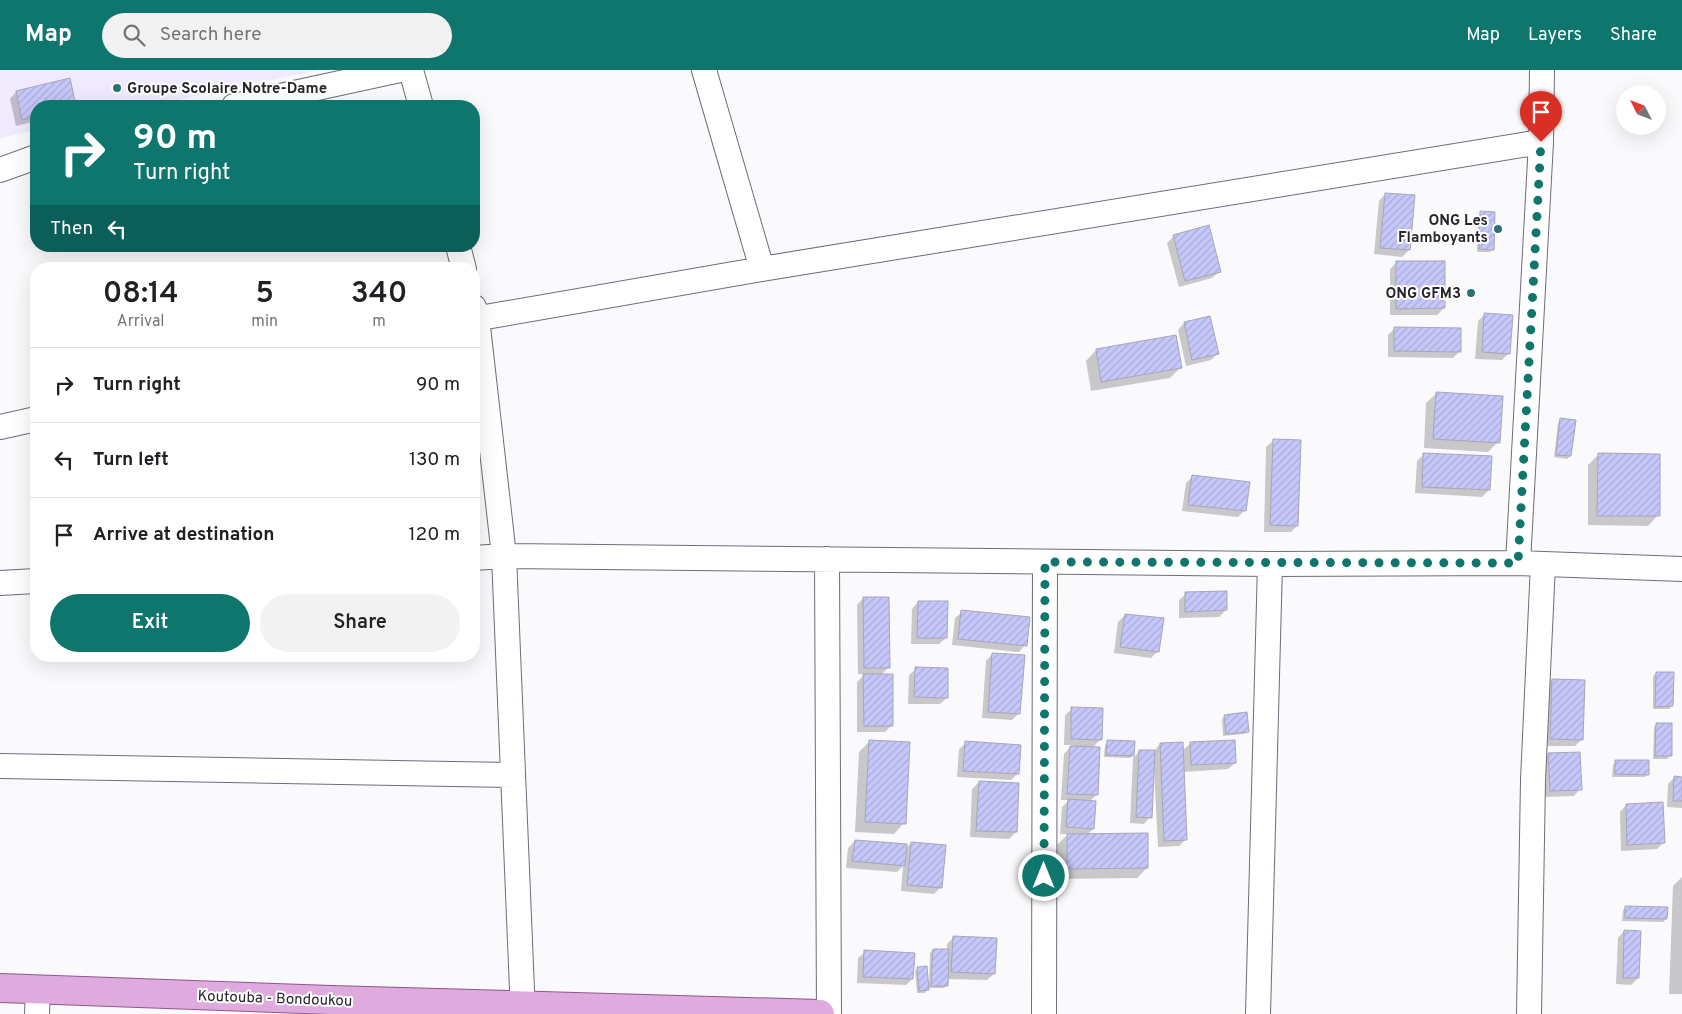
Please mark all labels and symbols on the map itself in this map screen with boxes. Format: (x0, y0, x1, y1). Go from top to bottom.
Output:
place label: Groupe Scolaire Notre-Dame (127, 80, 327, 99)
marker: Groupe Scolaire Notre-Dame (111, 82, 123, 94)
north arrow (1616, 85, 1666, 135)
pin (1520, 91, 1562, 142)
place label: ONG Les Flamboyants (1398, 212, 1488, 248)
marker: ONG Les Flamboyants (1492, 223, 1504, 235)
place label: ONG GFM3 (1386, 285, 1461, 304)
marker: ONG GFM3 (1465, 287, 1477, 299)
position arrow (1017, 849, 1069, 901)
street label: Koutouba - Bondoukou (197, 987, 353, 1012)

